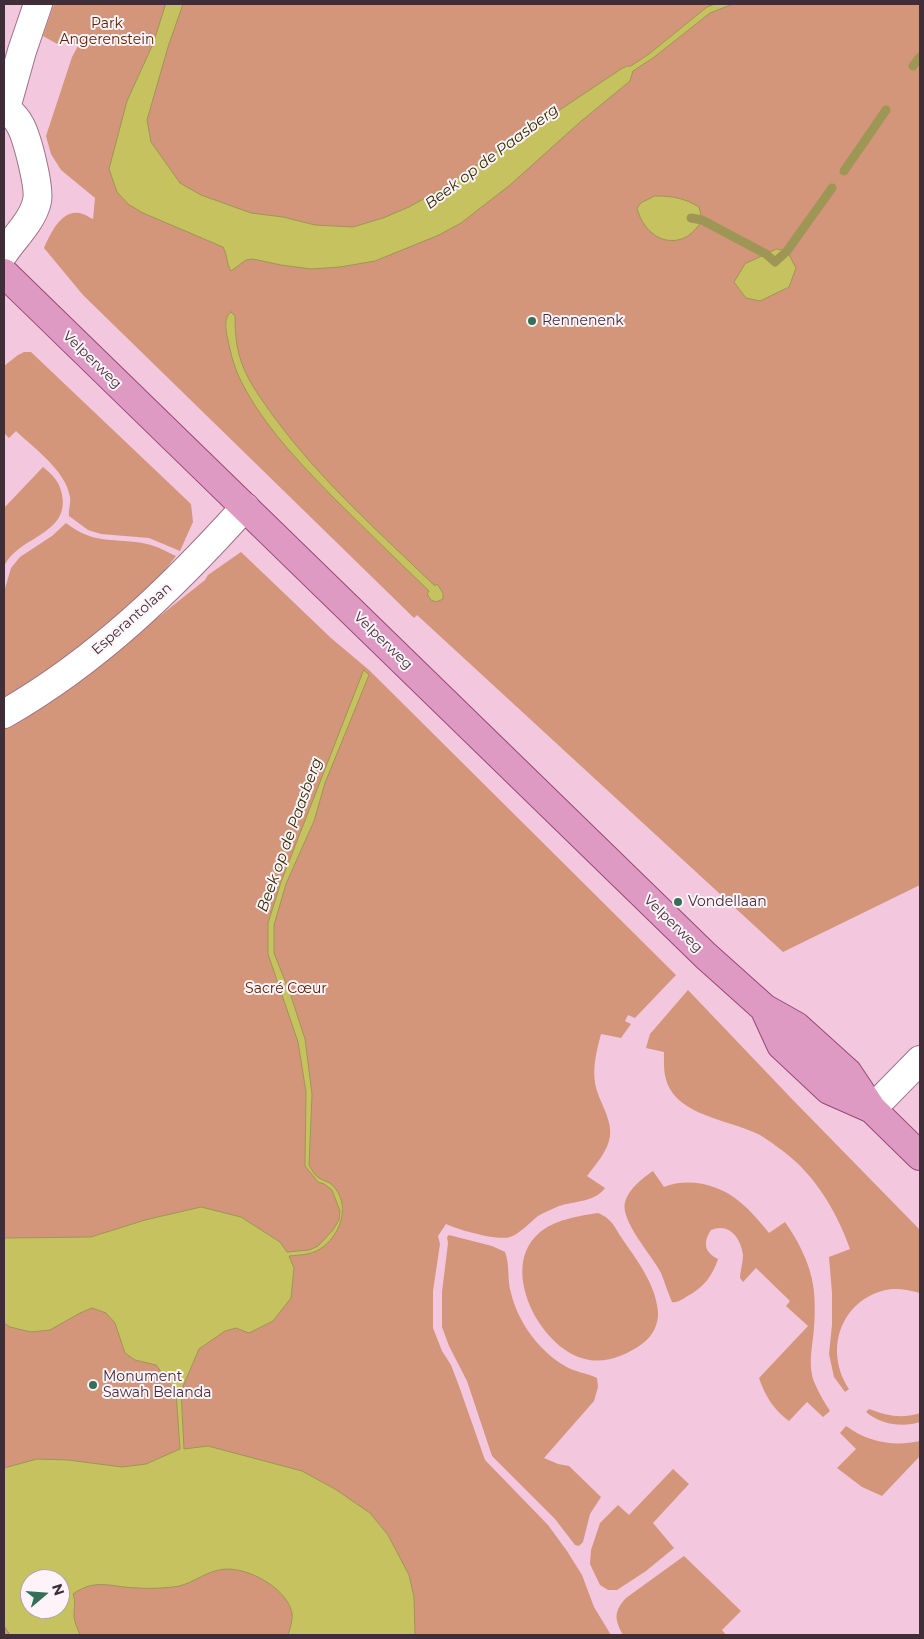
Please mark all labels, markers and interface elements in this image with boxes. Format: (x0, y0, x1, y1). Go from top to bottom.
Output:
park label: Park Angerenstein (60, 16, 154, 48)
water label: Beek op de Paasberg (422, 101, 562, 213)
place label: Rennenenk (542, 313, 624, 329)
marker: Rennenenk (526, 315, 538, 327)
street label: Velperweg (59, 328, 125, 392)
street label: Esperantolaan (88, 580, 176, 658)
street label: Velperweg (350, 609, 416, 673)
water label: Beek op de Paasberg (254, 756, 326, 914)
street label: Velperweg (640, 892, 706, 956)
place label: Vondellaan (688, 894, 767, 910)
marker: Vondellaan (672, 896, 684, 908)
park label: Sacré Cœur (245, 981, 327, 997)
place label: Monument Sawah Belanda (103, 1369, 211, 1401)
marker: Monument Sawah Belanda (87, 1379, 99, 1391)
north arrow (20, 1569, 70, 1619)
text: N (48, 1582, 69, 1598)

